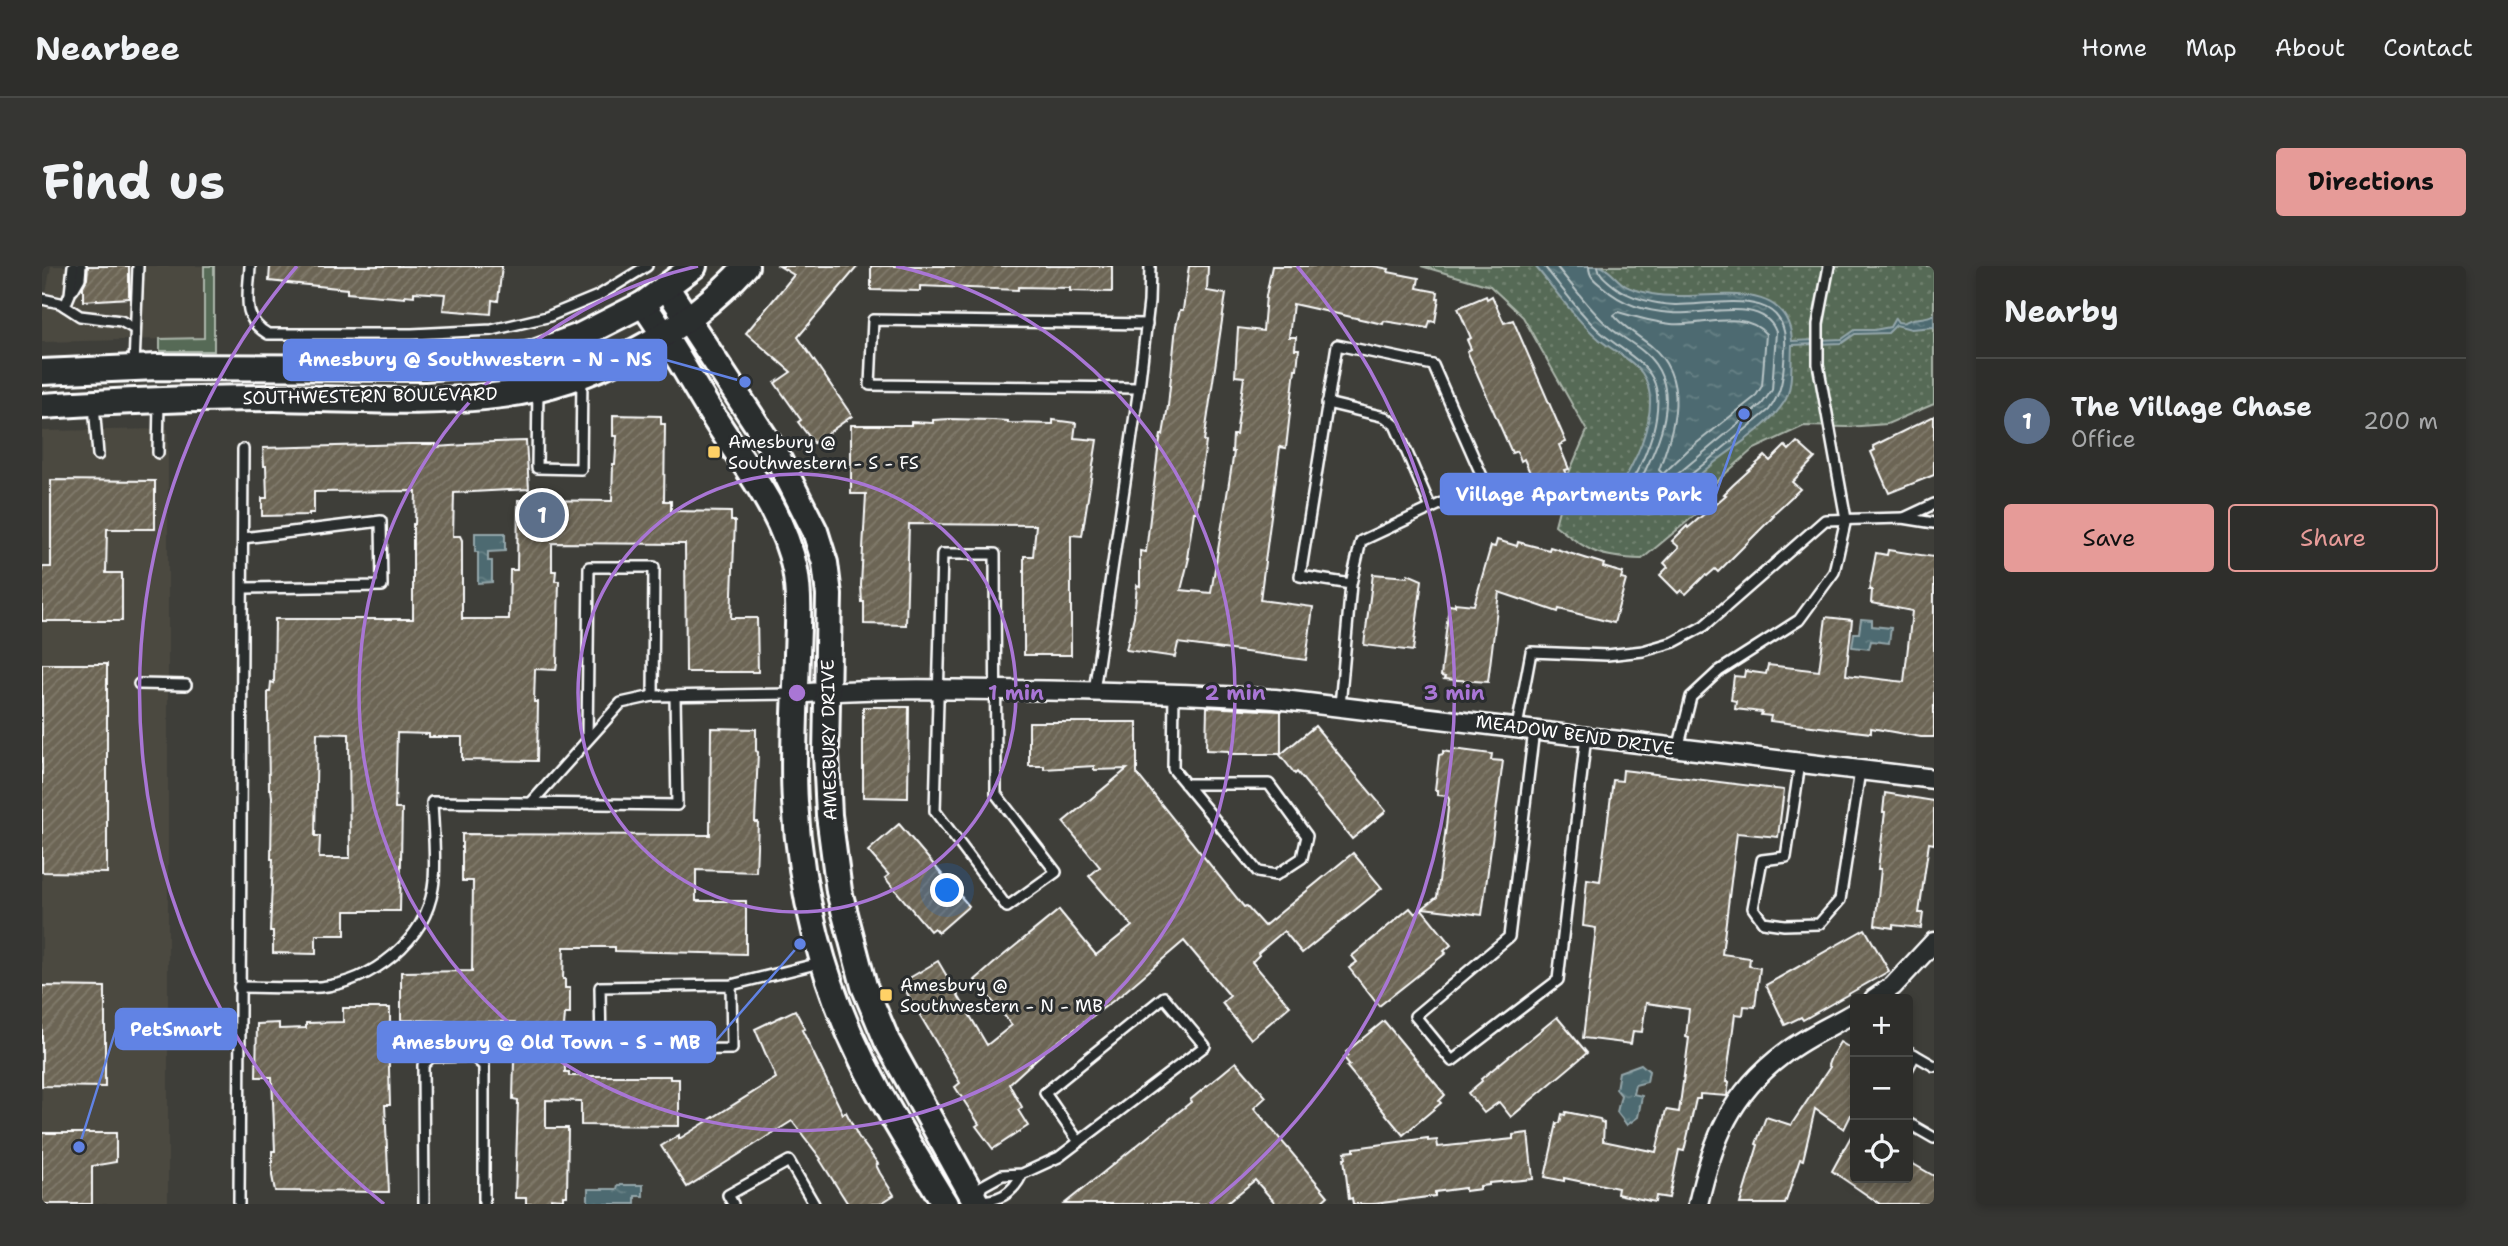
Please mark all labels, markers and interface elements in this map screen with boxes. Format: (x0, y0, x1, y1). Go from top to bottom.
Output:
text: Nearbee (35, 26, 180, 71)
text: Home (2081, 32, 2147, 64)
text: Map (2185, 32, 2237, 64)
text: About (2275, 32, 2345, 64)
text: Contact (2383, 32, 2473, 64)
button: Directions (2276, 148, 2466, 216)
text: Find us (42, 149, 225, 215)
text: Nearby (2004, 291, 2119, 332)
callout: Amesbury @ Southwestern - N - NS (284, 340, 666, 380)
text: Amesbury @ Southwestern - N - NS (298, 347, 652, 372)
street label: SOUTHWESTERN BOULEVARD (242, 382, 498, 410)
text: The Village Chase (2071, 389, 2312, 424)
text: 1 (2022, 406, 2032, 436)
text: 200 m (2363, 406, 2438, 436)
text: Office (2071, 424, 2136, 454)
place label: Amesbury @ Southwestern - S - FS (728, 430, 919, 475)
marker: Amesbury @ Southwestern - S - FS (706, 444, 722, 460)
callout: Village Apartments Park (1441, 474, 1716, 514)
text: Village Apartments Park (1456, 482, 1702, 507)
pin: 1 (519, 489, 565, 541)
button: Save (2004, 504, 2214, 572)
button: Share (2228, 504, 2438, 572)
street label: AMESBURY DRIVE (816, 659, 842, 821)
text: 1 min (988, 679, 1044, 707)
text: 2 min (1204, 679, 1266, 707)
text: 3 min (1423, 679, 1485, 707)
centre of rings (785, 681, 809, 705)
street label: MEADOW BEND DRIVE (1474, 709, 1676, 761)
your location (930, 873, 964, 907)
place label: Amesbury @ Southwestern - N - MB (900, 973, 1103, 1018)
marker: Amesbury @ Southwestern - N - MB (878, 987, 894, 1003)
map controls (1850, 994, 1913, 1183)
button: + (1850, 994, 1913, 1057)
callout: PetSmart (116, 1009, 236, 1049)
text: PetSmart (130, 1017, 222, 1042)
callout: Amesbury @ Old Town - S - MB (378, 1022, 715, 1062)
text: Amesbury @ Old Town - S - MB (391, 1030, 701, 1055)
button: − (1850, 1057, 1913, 1120)
button: locate (1850, 1120, 1913, 1183)

